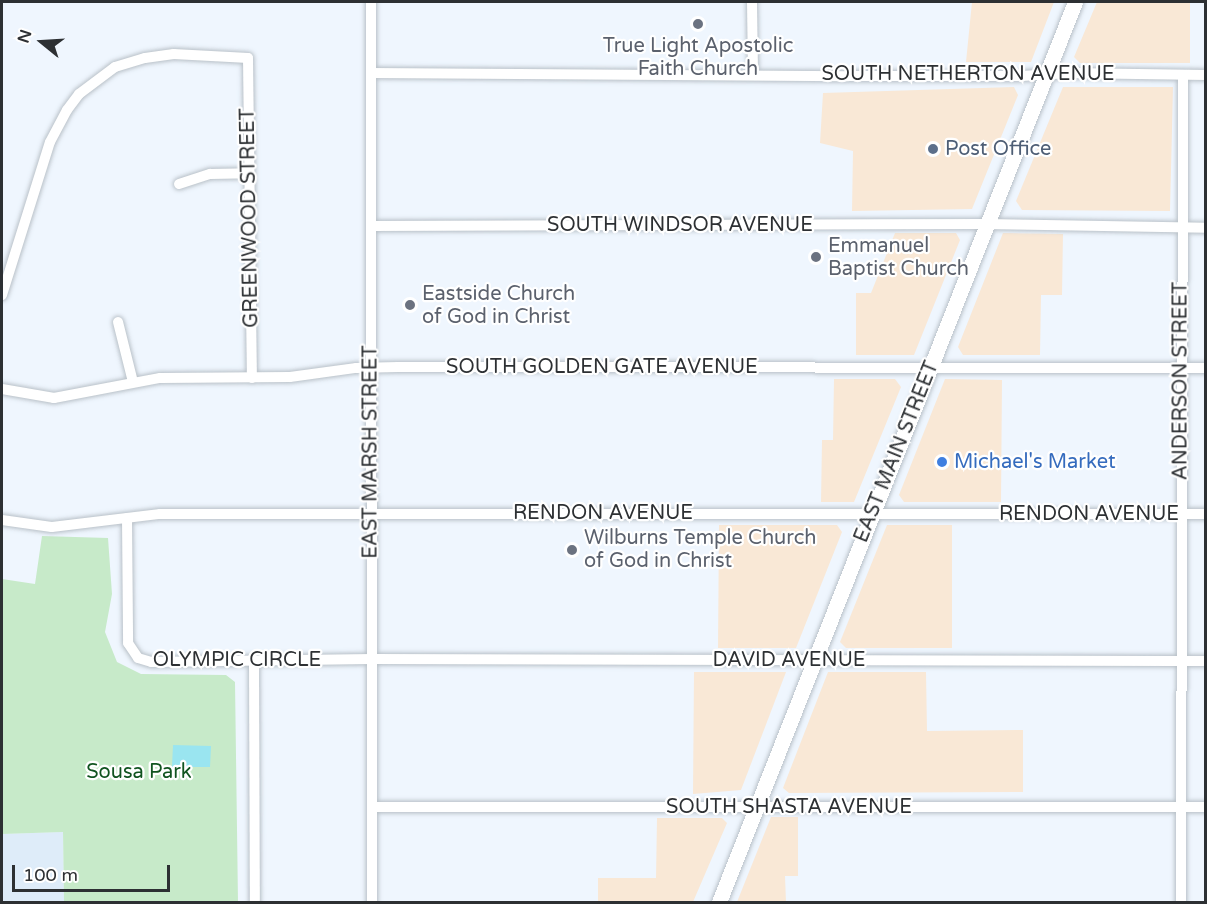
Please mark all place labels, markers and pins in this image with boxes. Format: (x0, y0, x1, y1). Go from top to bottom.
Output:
marker: True Light Apostolic Faith Church (691, 17, 705, 31)
place label: True Light Apostolic Faith Church (603, 34, 793, 81)
place label: Post Office (945, 137, 1051, 161)
marker: Post Office (926, 142, 940, 156)
place label: Emmanuel Baptist Church (828, 234, 969, 281)
marker: Emmanuel Baptist Church (809, 250, 823, 264)
place label: Eastside Church of God in Christ (422, 282, 575, 329)
marker: Eastside Church of God in Christ (403, 298, 417, 312)
place label: Michael's Market (954, 450, 1116, 474)
marker: Michael's Market (935, 455, 949, 469)
place label: Wilburns Temple Church of God in Christ (584, 526, 816, 573)
marker: Wilburns Temple Church of God in Christ (565, 543, 579, 557)

